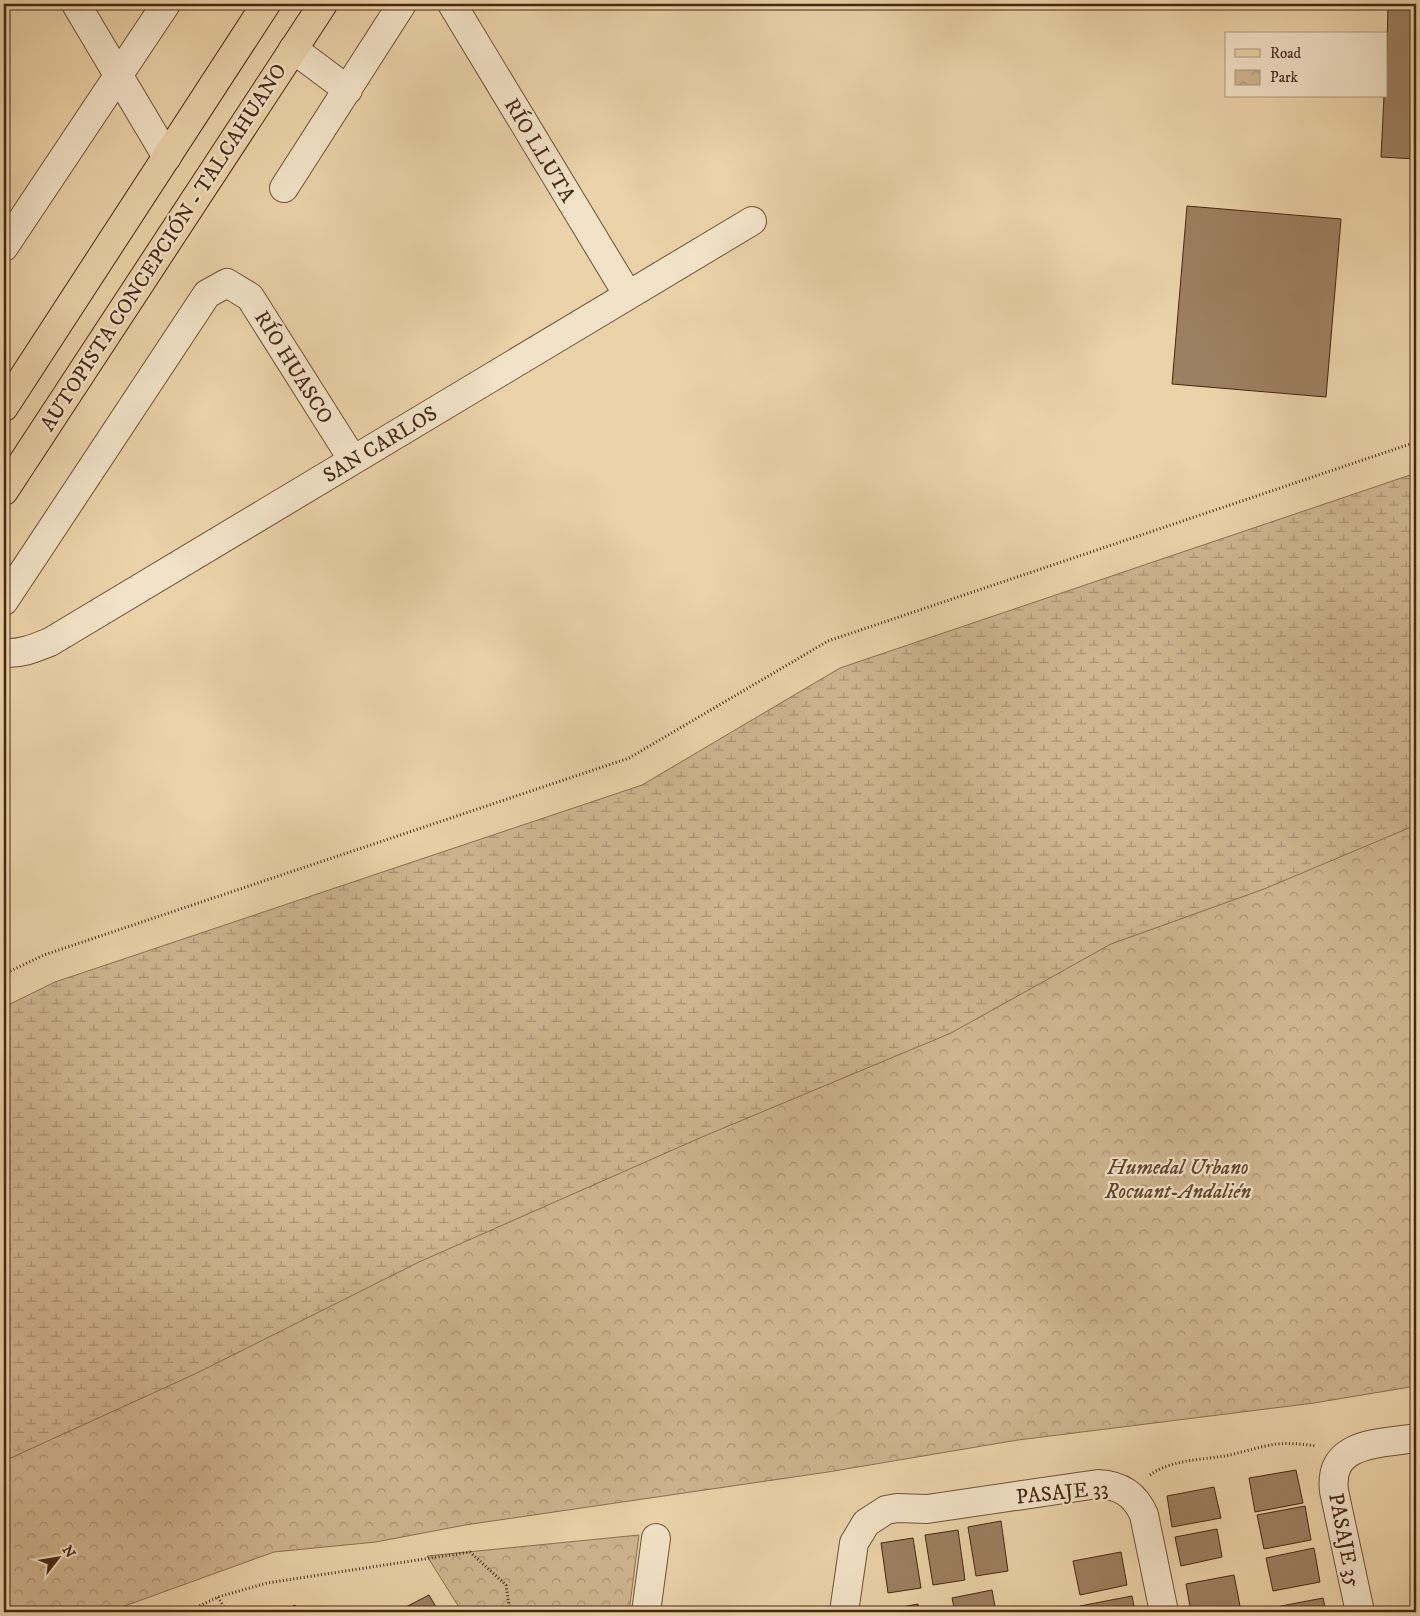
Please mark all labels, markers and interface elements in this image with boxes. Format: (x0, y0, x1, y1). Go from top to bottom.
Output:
legend (1225, 32, 1388, 98)
text: Road (1270, 44, 1302, 63)
street label: AUTOPISTA CONCEPCIÓN - TALCAHUANO (33, 58, 293, 436)
text: Park (1270, 68, 1299, 87)
street label: RÍO LLUTA (498, 93, 582, 208)
street label: RÍO HUASCO (248, 305, 340, 429)
street label: SAN CARLOS (319, 401, 442, 489)
park label: Humedal Urbano Rocuant-Andalién (1104, 1155, 1251, 1205)
street label: PASAJE 33 (1015, 1475, 1110, 1511)
street label: PASAJE 35 (1322, 1491, 1366, 1589)
north arrow (32, 1534, 82, 1584)
text: N (58, 1542, 79, 1562)

